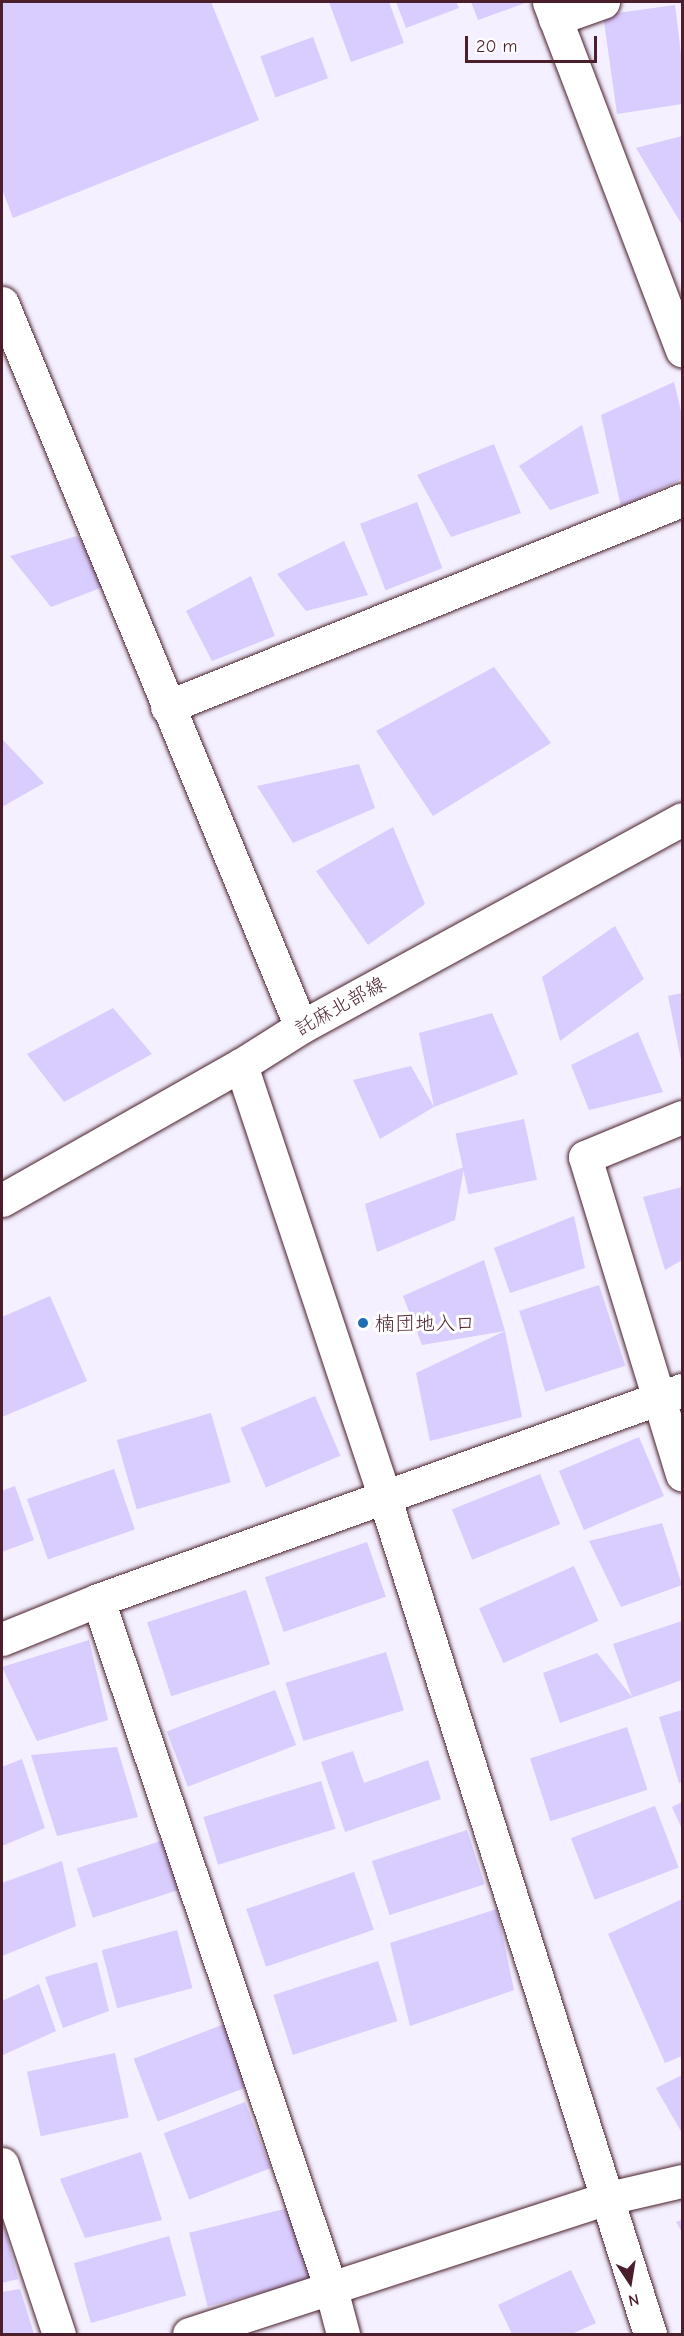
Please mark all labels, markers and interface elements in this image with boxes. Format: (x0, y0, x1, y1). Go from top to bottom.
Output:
scale bar (468, 24, 600, 62)
text: 20 m (476, 36, 517, 57)
street label: 託麻北部線 (290, 971, 390, 1041)
place label: 楠団地入口 (375, 1311, 475, 1335)
marker: 楠団地入口 (356, 1316, 370, 1330)
north arrow (600, 2252, 660, 2312)
text: N (627, 2290, 641, 2309)

